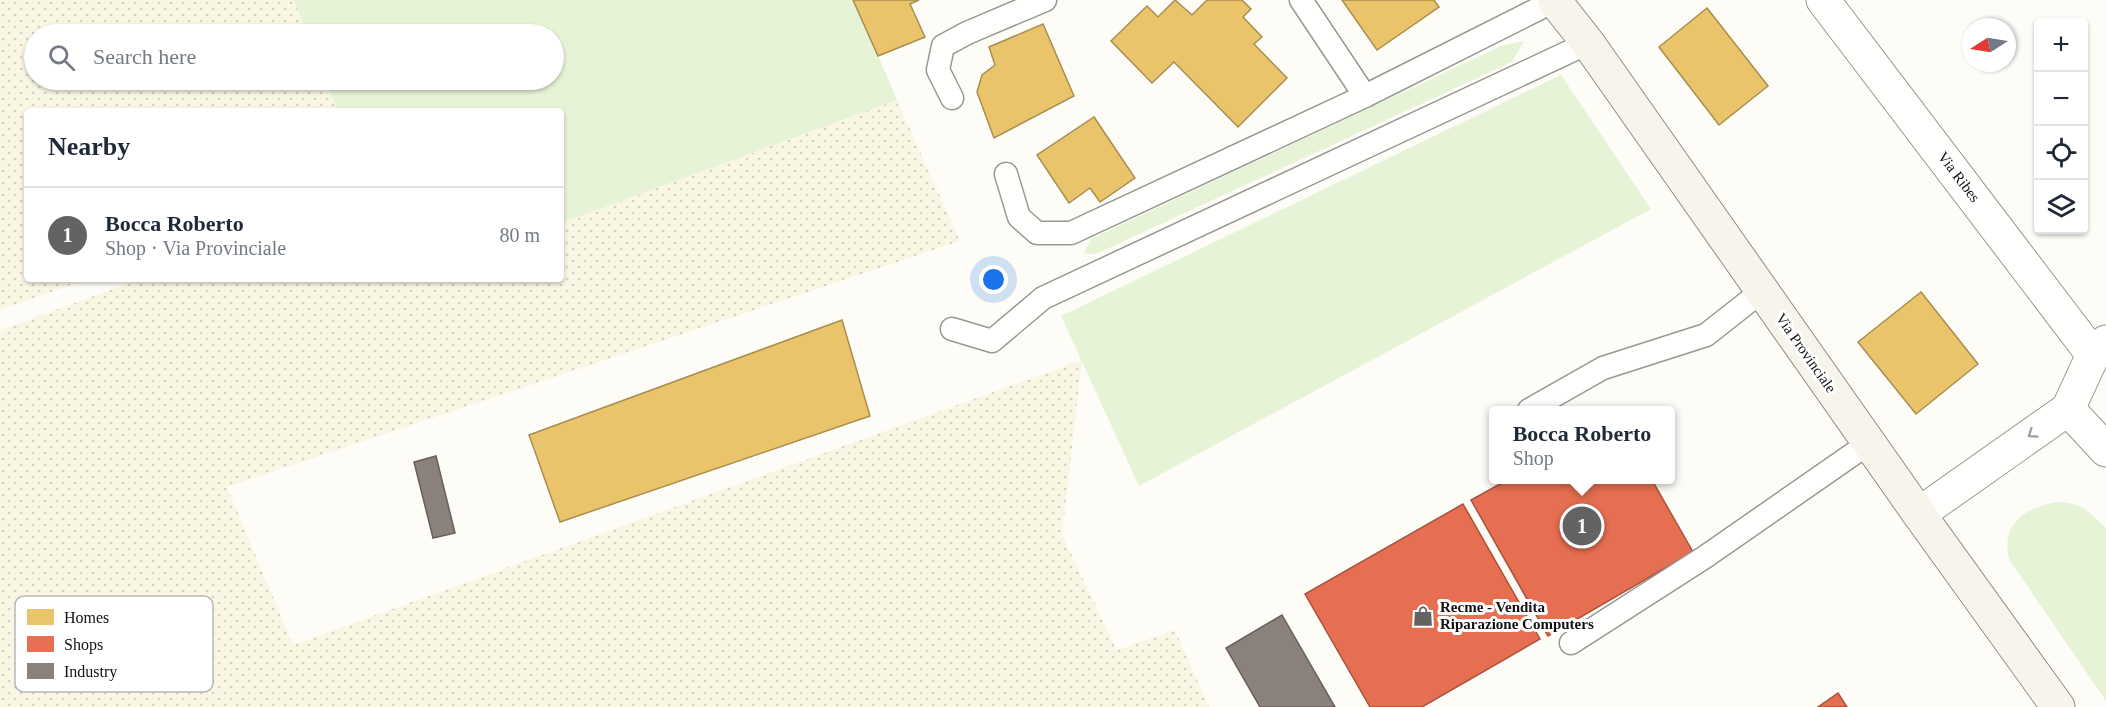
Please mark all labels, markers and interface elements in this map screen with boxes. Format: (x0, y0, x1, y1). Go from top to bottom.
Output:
north arrow (1962, 18, 2016, 72)
map controls (2034, 18, 2088, 234)
button: + (2034, 18, 2088, 72)
search box (24, 24, 564, 90)
icon: search (45, 41, 78, 74)
text: Search here (93, 44, 196, 69)
button: − (2034, 72, 2088, 126)
button: locate (2034, 126, 2088, 180)
text: Nearby (48, 132, 130, 161)
street label: Via Ribes (1935, 149, 1983, 205)
button: layers (2034, 180, 2088, 234)
text: Bocca Roberto (105, 211, 244, 236)
text: 1 (63, 224, 73, 246)
text: 80 m (499, 224, 540, 246)
text: Shop · Via Provinciale (105, 237, 286, 259)
your location (979, 265, 1008, 294)
street label: Via Provinciale (1773, 310, 1839, 396)
popup (1489, 406, 1675, 484)
text: Bocca Roberto (1513, 421, 1651, 446)
one-way arrow (2028, 427, 2039, 438)
text: Shop (1513, 447, 1554, 469)
pin: 1 (1562, 504, 1602, 548)
legend (15, 596, 213, 692)
place label: Recme - Vendita Riparazione Computers (1440, 599, 1594, 632)
shop icon: Recme - Vendita Riparazione Computers (1411, 604, 1435, 628)
text: Homes (64, 609, 109, 626)
text: Shops (64, 636, 103, 654)
text: Industry (64, 663, 117, 681)

